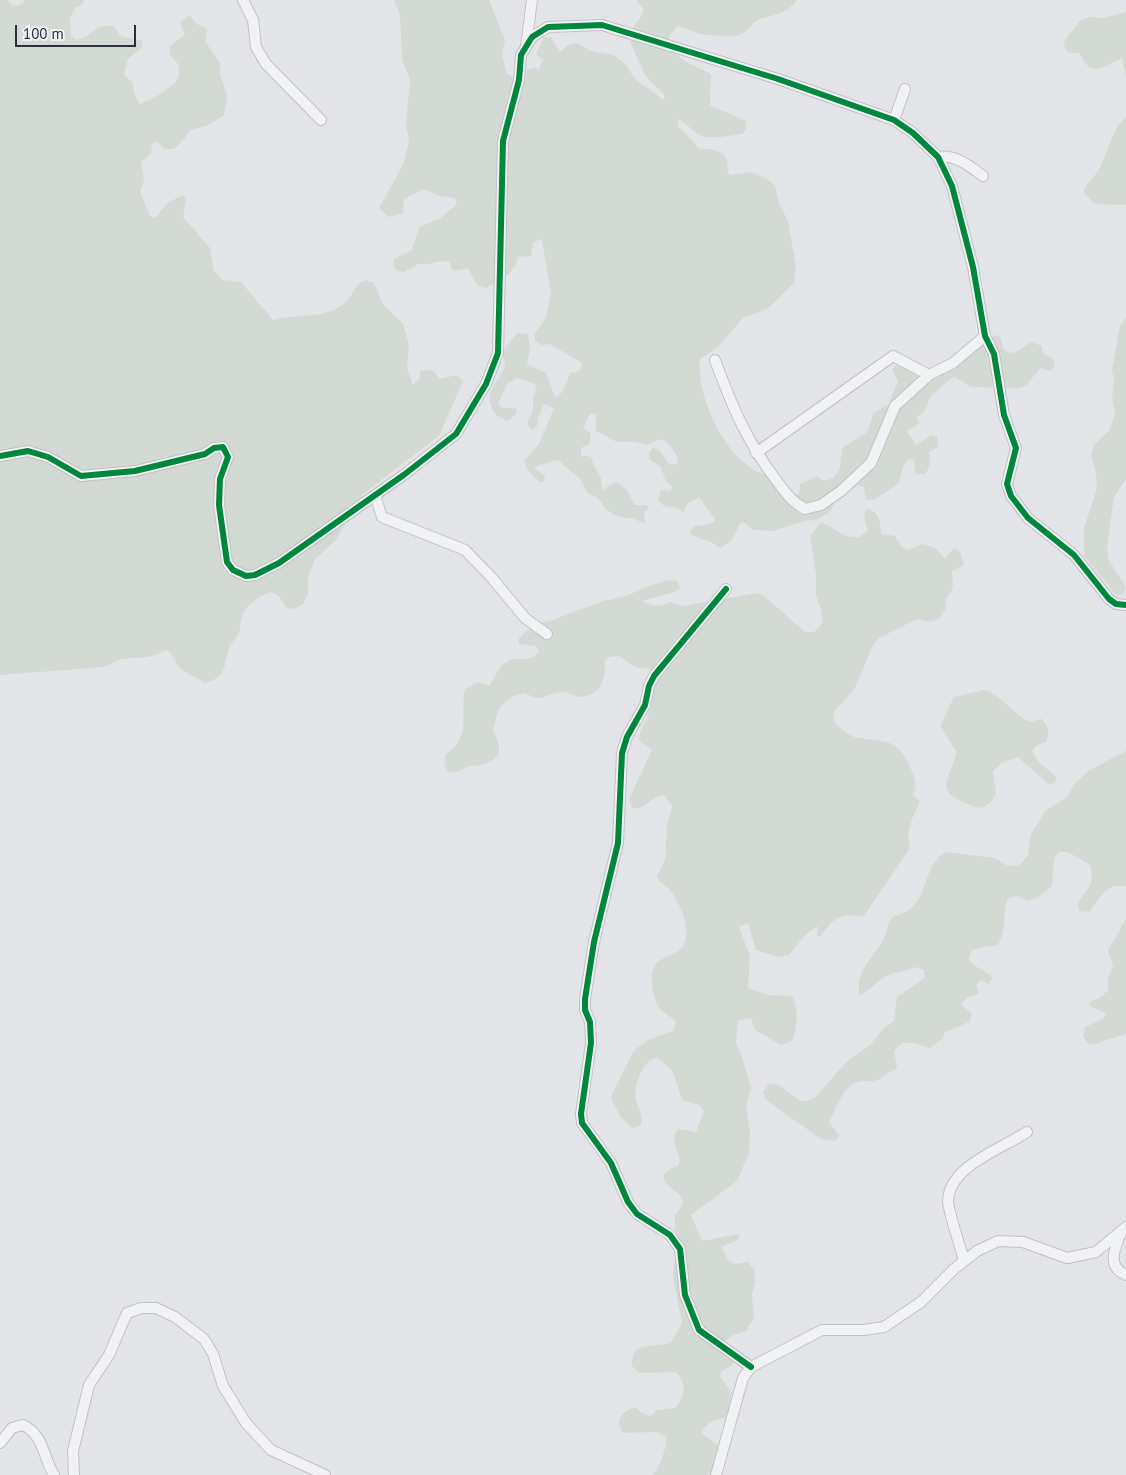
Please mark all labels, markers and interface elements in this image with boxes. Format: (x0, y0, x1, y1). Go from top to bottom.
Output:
scale bar (18, 15, 139, 47)
text: 100 m (23, 24, 64, 43)

